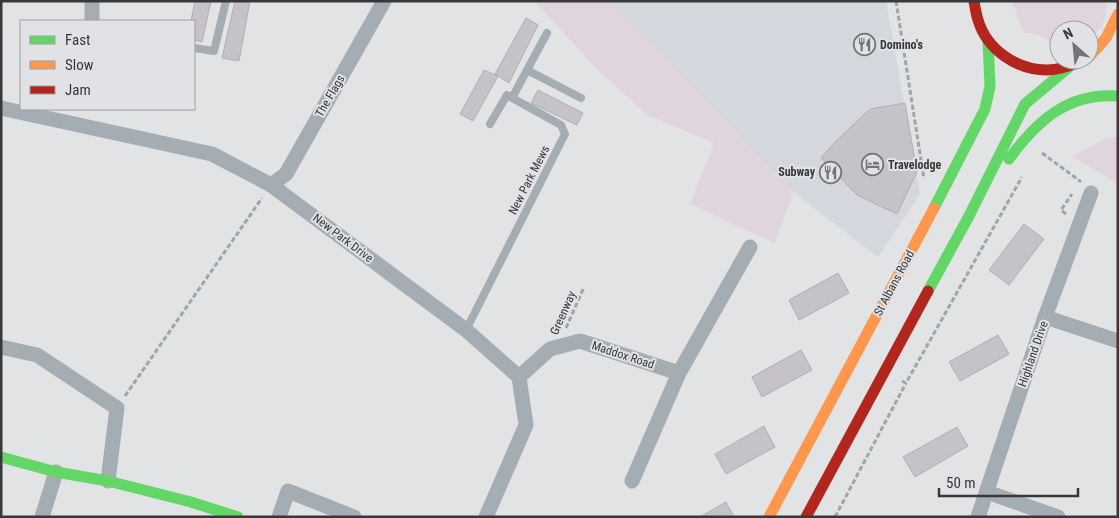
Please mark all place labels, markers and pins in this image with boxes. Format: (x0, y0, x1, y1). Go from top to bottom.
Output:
restaurant icon: Domino's (852, 33, 876, 57)
place label: Domino's (880, 38, 923, 52)
hotel icon: Travelodge (860, 153, 884, 177)
place label: Travelodge (888, 158, 942, 172)
restaurant icon: Subway (819, 160, 843, 184)
place label: Subway (778, 165, 816, 179)

